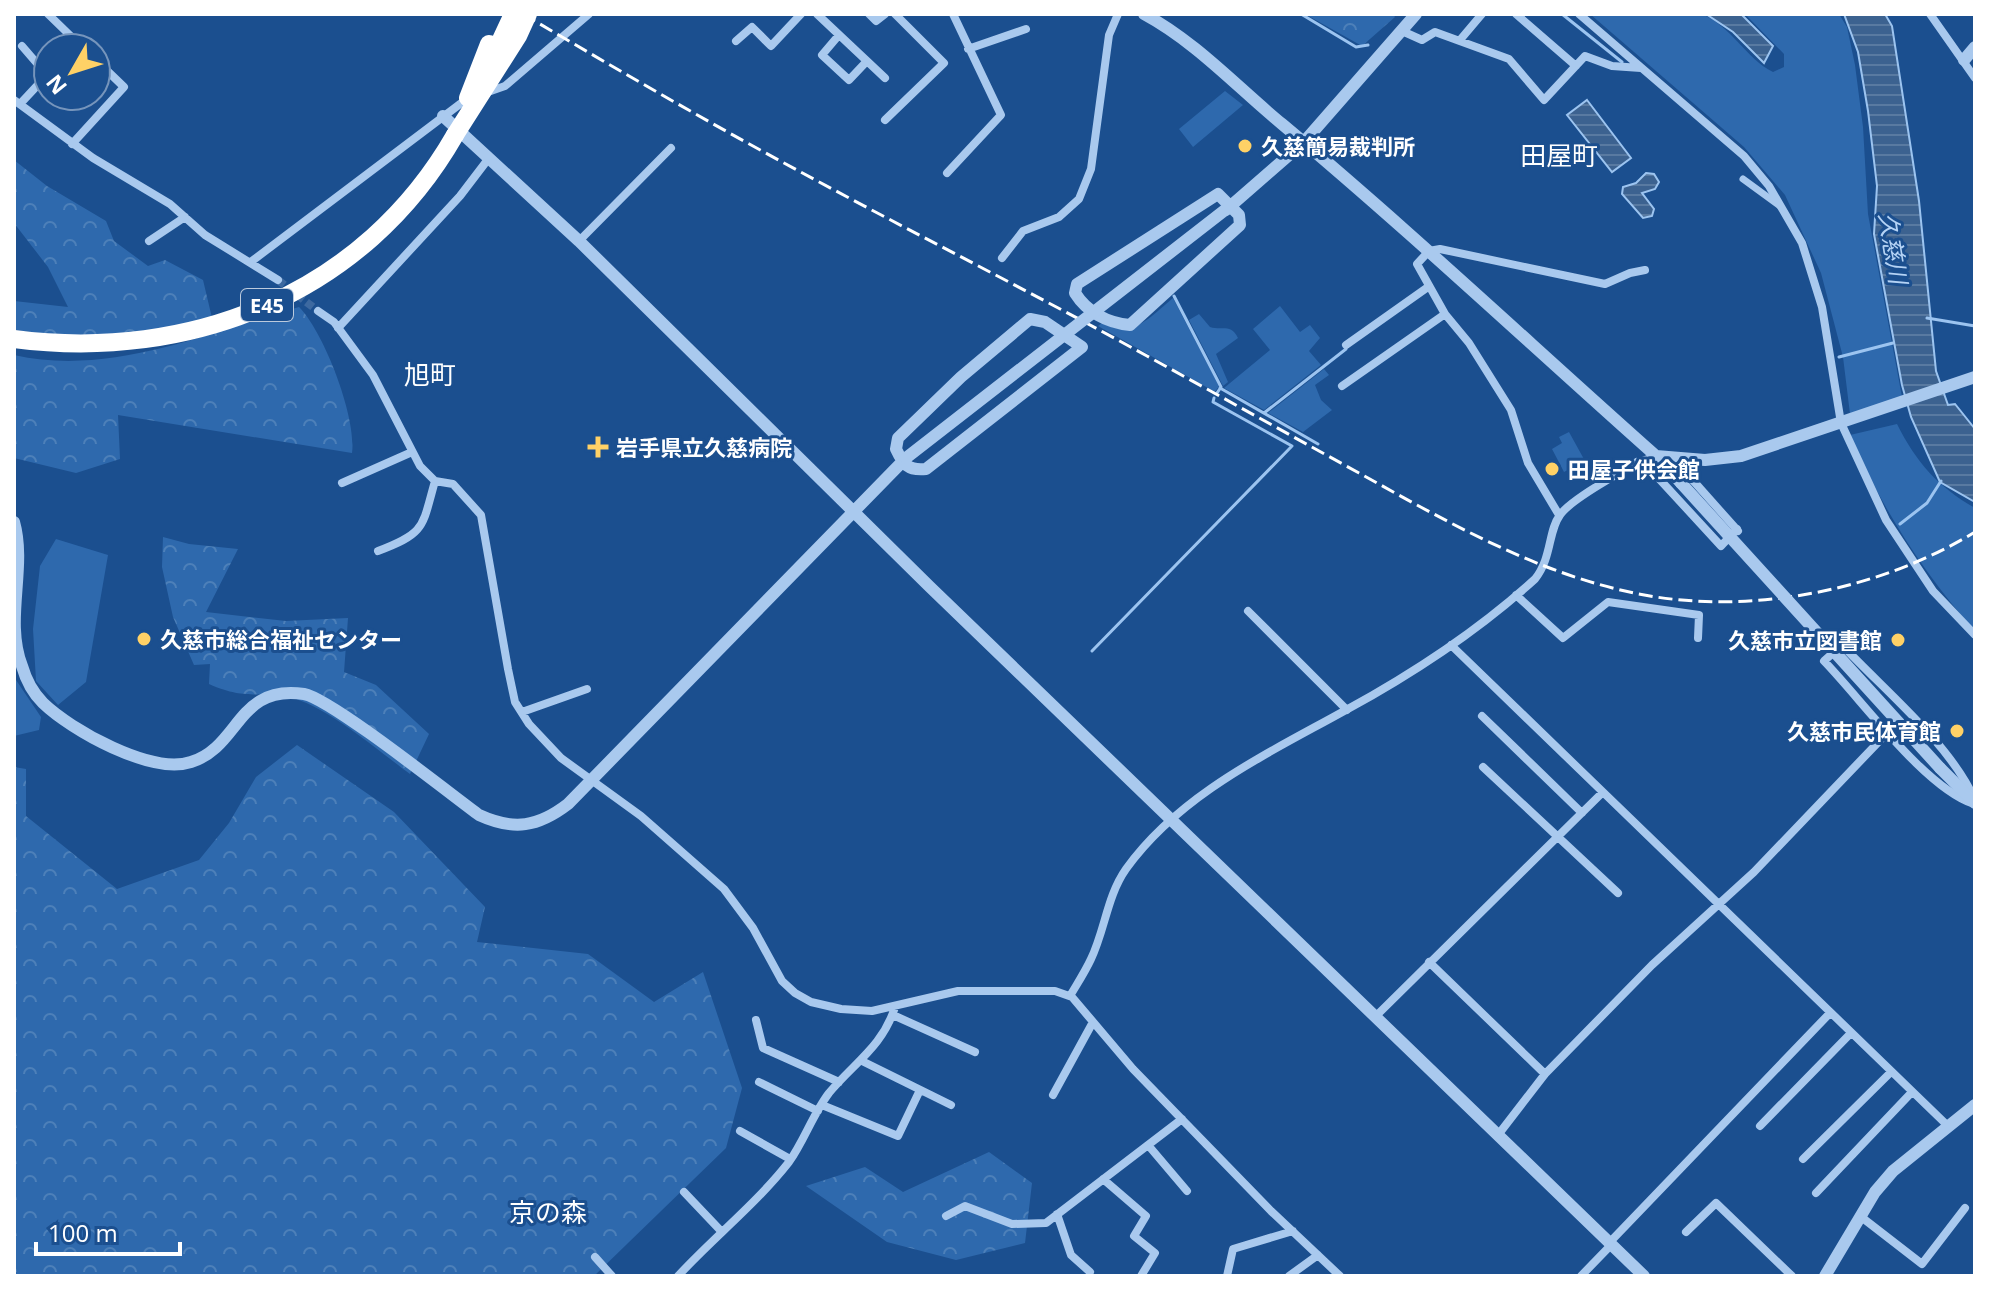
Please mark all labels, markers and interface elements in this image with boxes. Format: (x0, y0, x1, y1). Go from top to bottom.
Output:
north arrow (32, 32, 112, 112)
text: N (38, 69, 73, 102)
place label: 久慈簡易裁判所 (1261, 131, 1415, 161)
marker: 久慈簡易裁判所 (1236, 137, 1254, 155)
district label: 田屋町 (1520, 137, 1598, 173)
water label: 久慈川 (1872, 210, 1916, 289)
road number: E45 (241, 289, 293, 321)
district label: 旭町 (404, 356, 456, 392)
place label: 岩手県立久慈病院 (616, 432, 792, 462)
marker: 岩手県立久慈病院 (587, 436, 609, 458)
place label: 田屋子供会館 (1568, 454, 1700, 484)
marker: 田屋子供会館 (1543, 460, 1561, 478)
place label: 久慈市総合福祉センター (160, 624, 402, 654)
place label: 久慈市立図書館 (1728, 625, 1882, 655)
marker: 久慈市総合福祉センター (135, 630, 153, 648)
marker: 久慈市立図書館 (1889, 631, 1907, 649)
place label: 久慈市民体育館 (1787, 716, 1941, 746)
marker: 久慈市民体育館 (1948, 722, 1966, 740)
district label: 京の森 (509, 1194, 587, 1230)
scale bar (36, 1206, 180, 1256)
text: 100 m (48, 1216, 118, 1249)

